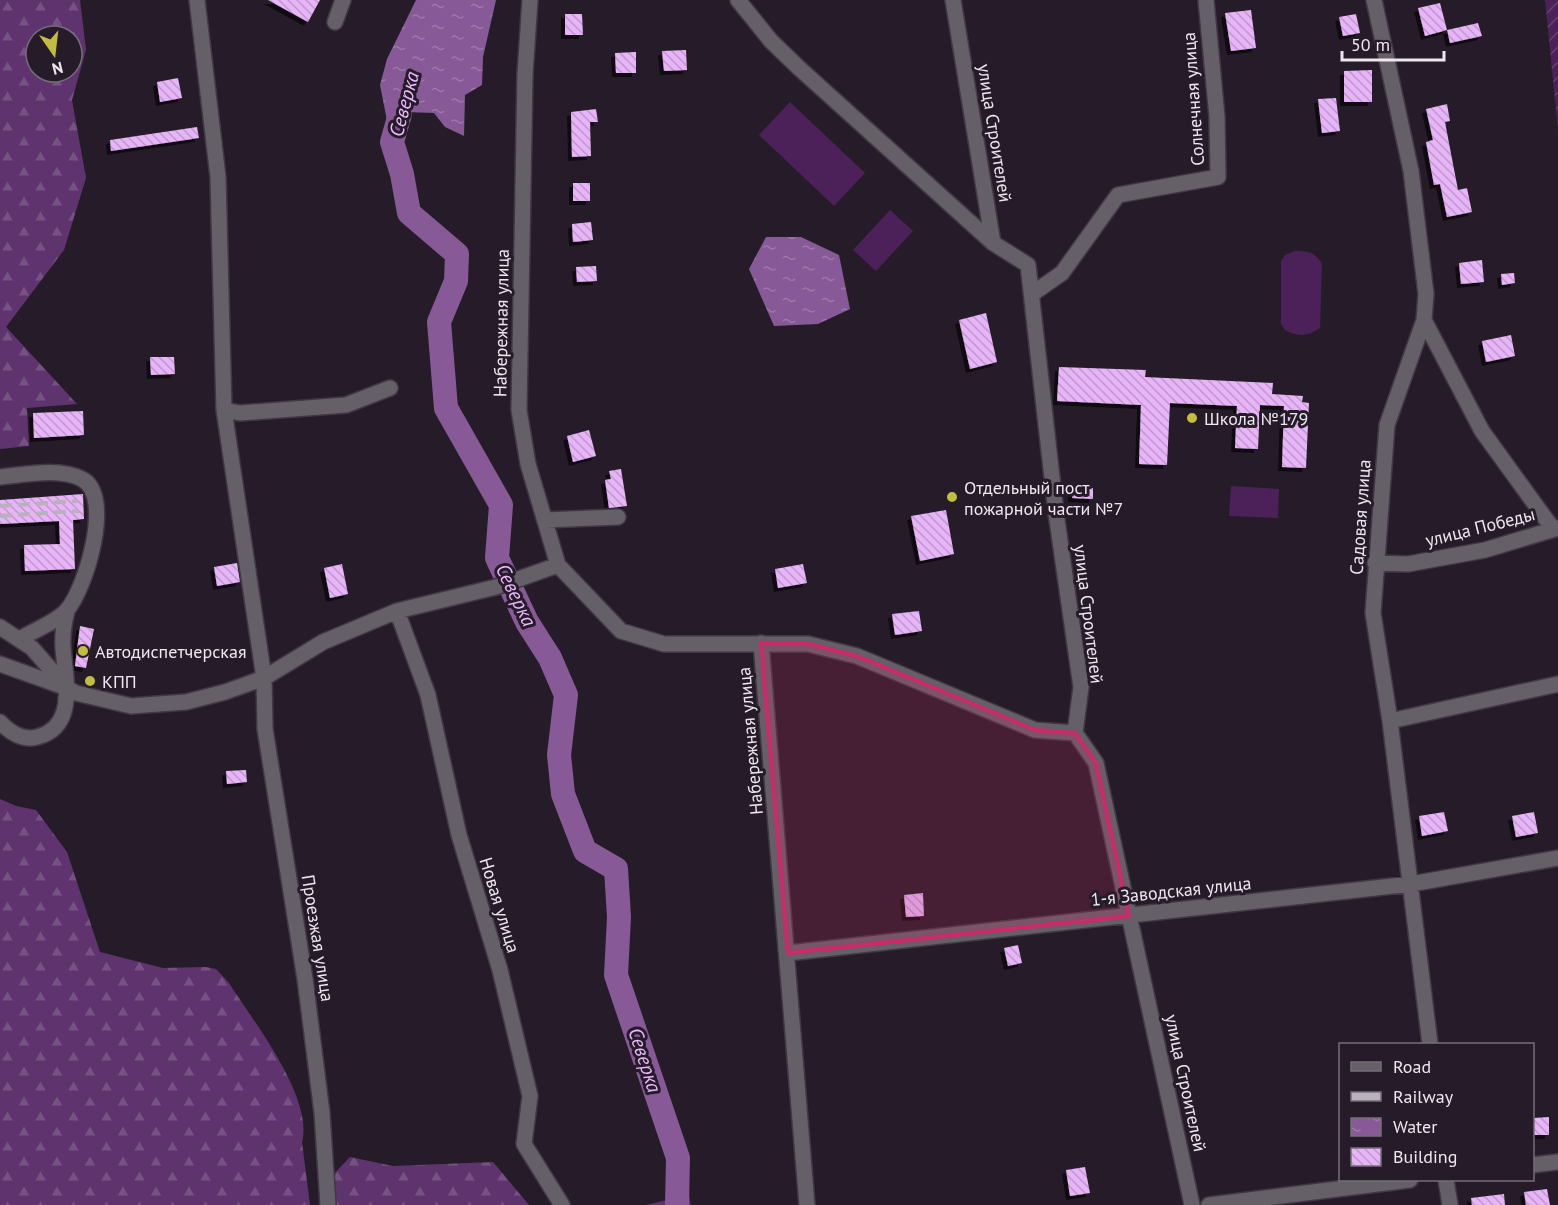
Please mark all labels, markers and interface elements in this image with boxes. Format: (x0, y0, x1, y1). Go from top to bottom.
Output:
north arrow (24, 24, 84, 84)
scale bar (1342, 24, 1444, 62)
street label: Солнечная улица (1177, 31, 1209, 167)
text: 50 m (1351, 33, 1390, 56)
text: N (50, 58, 65, 80)
street label: улица Строителей (973, 62, 1017, 204)
water label: Северка (383, 68, 425, 139)
street label: Набережная улица (488, 249, 514, 397)
place label: Школа №179 (1204, 407, 1308, 430)
marker: Школа №179 (1185, 411, 1199, 425)
street label: Садовая улица (1344, 459, 1376, 575)
place label: Отдельный пост пожарной части №7 (964, 476, 1123, 520)
marker: Отдельный пост пожарной части №7 (945, 490, 959, 504)
street label: улица Победы (1423, 502, 1537, 552)
street label: улица Строителей (1069, 543, 1109, 685)
water label: Северка (490, 559, 542, 631)
place label: Автодиспетчерская (95, 640, 246, 663)
marker: Автодиспетчерская (76, 644, 90, 658)
street label: Набережная улица (732, 666, 768, 816)
place label: КПП (102, 670, 137, 693)
marker: КПП (83, 674, 97, 688)
street label: Новая улица (475, 854, 525, 956)
street label: 1-я Заводская улица (1090, 871, 1252, 911)
street label: Проезжая улица (297, 873, 339, 1003)
street label: улица Строителей (1160, 1012, 1212, 1154)
water label: Северка (622, 1024, 668, 1096)
legend (1339, 1043, 1534, 1181)
text: Road (1393, 1055, 1431, 1078)
text: Railway (1393, 1085, 1454, 1108)
text: Water (1393, 1115, 1437, 1138)
text: Building (1393, 1145, 1457, 1168)

